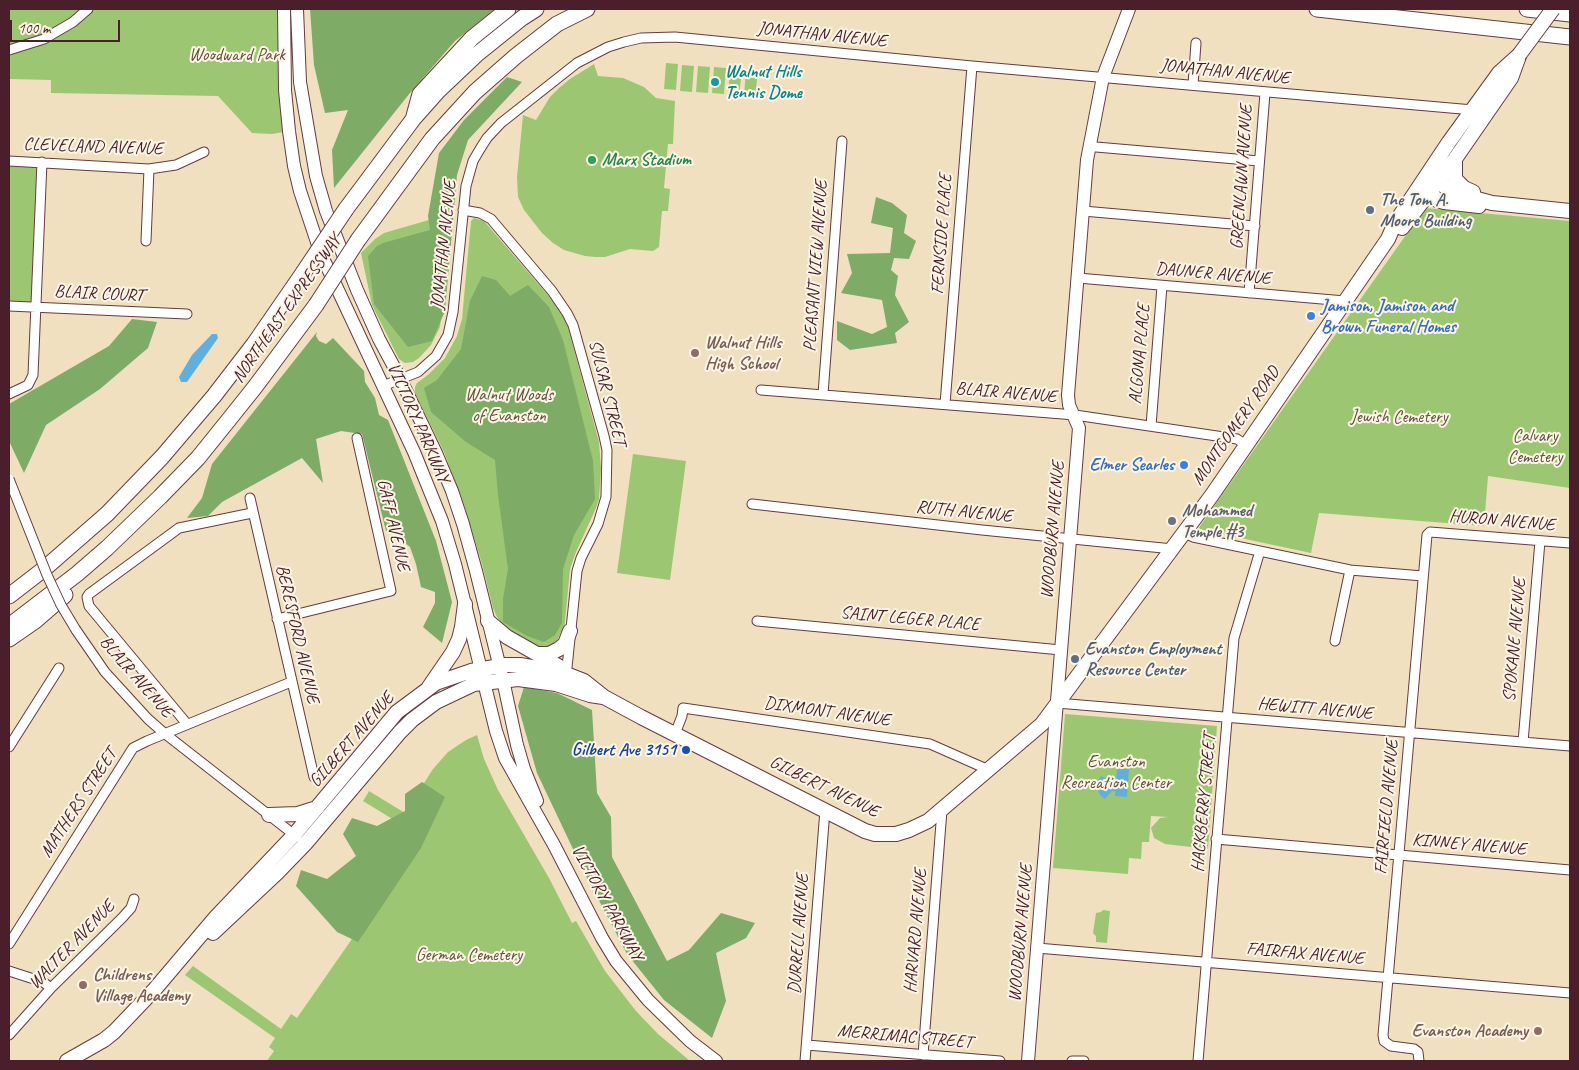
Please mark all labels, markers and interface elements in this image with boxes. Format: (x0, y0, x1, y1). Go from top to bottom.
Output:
scale bar (12, 10, 122, 42)
street label: JONATHAN AVENUE (756, 17, 888, 53)
text: 100 m (18, 19, 50, 38)
park label: Woodward Park (189, 44, 285, 66)
street label: JONATHAN AVENUE (1159, 54, 1291, 90)
place label: Walnut Hills Tennis Dome (725, 61, 802, 104)
marker: Walnut Hills Tennis Dome (709, 76, 721, 88)
street label: GREENLAWN AVENUE (1226, 104, 1258, 250)
street label: CLEVELAND AVENUE (23, 134, 163, 160)
place label: Marx Stadium (602, 149, 691, 171)
marker: Marx Stadium (586, 154, 598, 166)
street label: FERNSIDE PLACE (927, 173, 957, 295)
street label: JONATHAN AVENUE (426, 179, 462, 311)
street label: PLEASANT VIEW AVENUE (799, 180, 833, 352)
place label: The Tom A. Moore Building (1380, 189, 1471, 232)
marker: The Tom A. Moore Building (1364, 204, 1376, 216)
street label: NORTHEAST EXPRESSWAY (228, 231, 346, 387)
street label: DAUNER AVENUE (1154, 258, 1272, 290)
street label: BLAIR COURT (54, 281, 144, 307)
place label: Jamison, Jamison and Brown Funeral Homes (1321, 295, 1455, 338)
street label: ALGONA PLACE (1125, 303, 1155, 405)
marker: Jamison, Jamison and Brown Funeral Homes (1305, 310, 1317, 322)
place label: Walnut Hills High School (705, 332, 781, 374)
street label: SULSAR STREET (583, 338, 631, 448)
marker: Walnut Hills High School (689, 347, 701, 359)
street label: VICTORY PARKWAY (382, 360, 454, 486)
street label: MONTGOMERY ROAD (1187, 362, 1285, 490)
street label: BLAIR AVENUE (955, 378, 1057, 408)
park label: Walnut Woods of Evanston (465, 384, 553, 426)
park label: Jewish Cemetery (1350, 406, 1448, 428)
park label: Calvary Cemetery (1508, 425, 1562, 468)
place label: Elmer Searles (1089, 454, 1174, 476)
marker: Elmer Searles (1178, 459, 1190, 471)
street label: WOODBURN AVENUE (1036, 460, 1070, 600)
street label: GAFF AVENUE (372, 477, 414, 573)
street label: RUTH AVENUE (915, 496, 1013, 528)
place label: Mohammed Temple #3 (1182, 500, 1252, 542)
street label: HURON AVENUE (1448, 506, 1556, 536)
marker: Mohammed Temple #3 (1166, 515, 1178, 527)
street label: BERESFORD AVENUE (271, 563, 323, 705)
street label: SPOKANE AVENUE (1499, 577, 1531, 703)
street label: SAINT LEGER PLACE (840, 602, 980, 636)
street label: BLAIR AVENUE (95, 632, 177, 722)
place label: Evanston Employment Resource Center (1085, 638, 1221, 681)
marker: Evanston Employment Resource Center (1069, 653, 1081, 665)
street label: GILBERT AVENUE (305, 688, 399, 792)
street label: DIXMONT AVENUE (763, 692, 891, 732)
street label: HEWITT AVENUE (1257, 693, 1373, 725)
street label: HACKBERRY STREET (1187, 733, 1221, 873)
place label: Gilbert Ave 3151 (572, 739, 676, 761)
street label: FAIRFIELD AVENUE (1370, 739, 1404, 875)
marker: Gilbert Ave 3151 (680, 744, 692, 756)
street label: MATHERS STREET (36, 745, 122, 861)
street label: GILBERT AVENUE (766, 751, 882, 823)
park label: Evanston Recreation Center (1061, 751, 1171, 794)
street label: KINNEY AVENUE (1411, 829, 1527, 861)
street label: VICTORY PARKWAY (566, 841, 648, 965)
street label: WOODBURN AVENUE (1004, 863, 1038, 1003)
street label: HARVARD AVENUE (900, 868, 932, 994)
street label: DURRELL AVENUE (784, 873, 814, 995)
street label: WALTER AVENUE (24, 896, 120, 994)
street label: FAIRFAX AVENUE (1245, 938, 1365, 970)
park label: German Cemetery (416, 944, 522, 966)
place label: Childrens Village Academy (93, 964, 189, 1006)
marker: Childrens Village Academy (77, 979, 89, 991)
street label: MERRIMAC STREET (837, 1020, 973, 1054)
place label: Evanston Academy (1412, 1020, 1528, 1042)
marker: Evanston Academy (1532, 1025, 1544, 1037)

